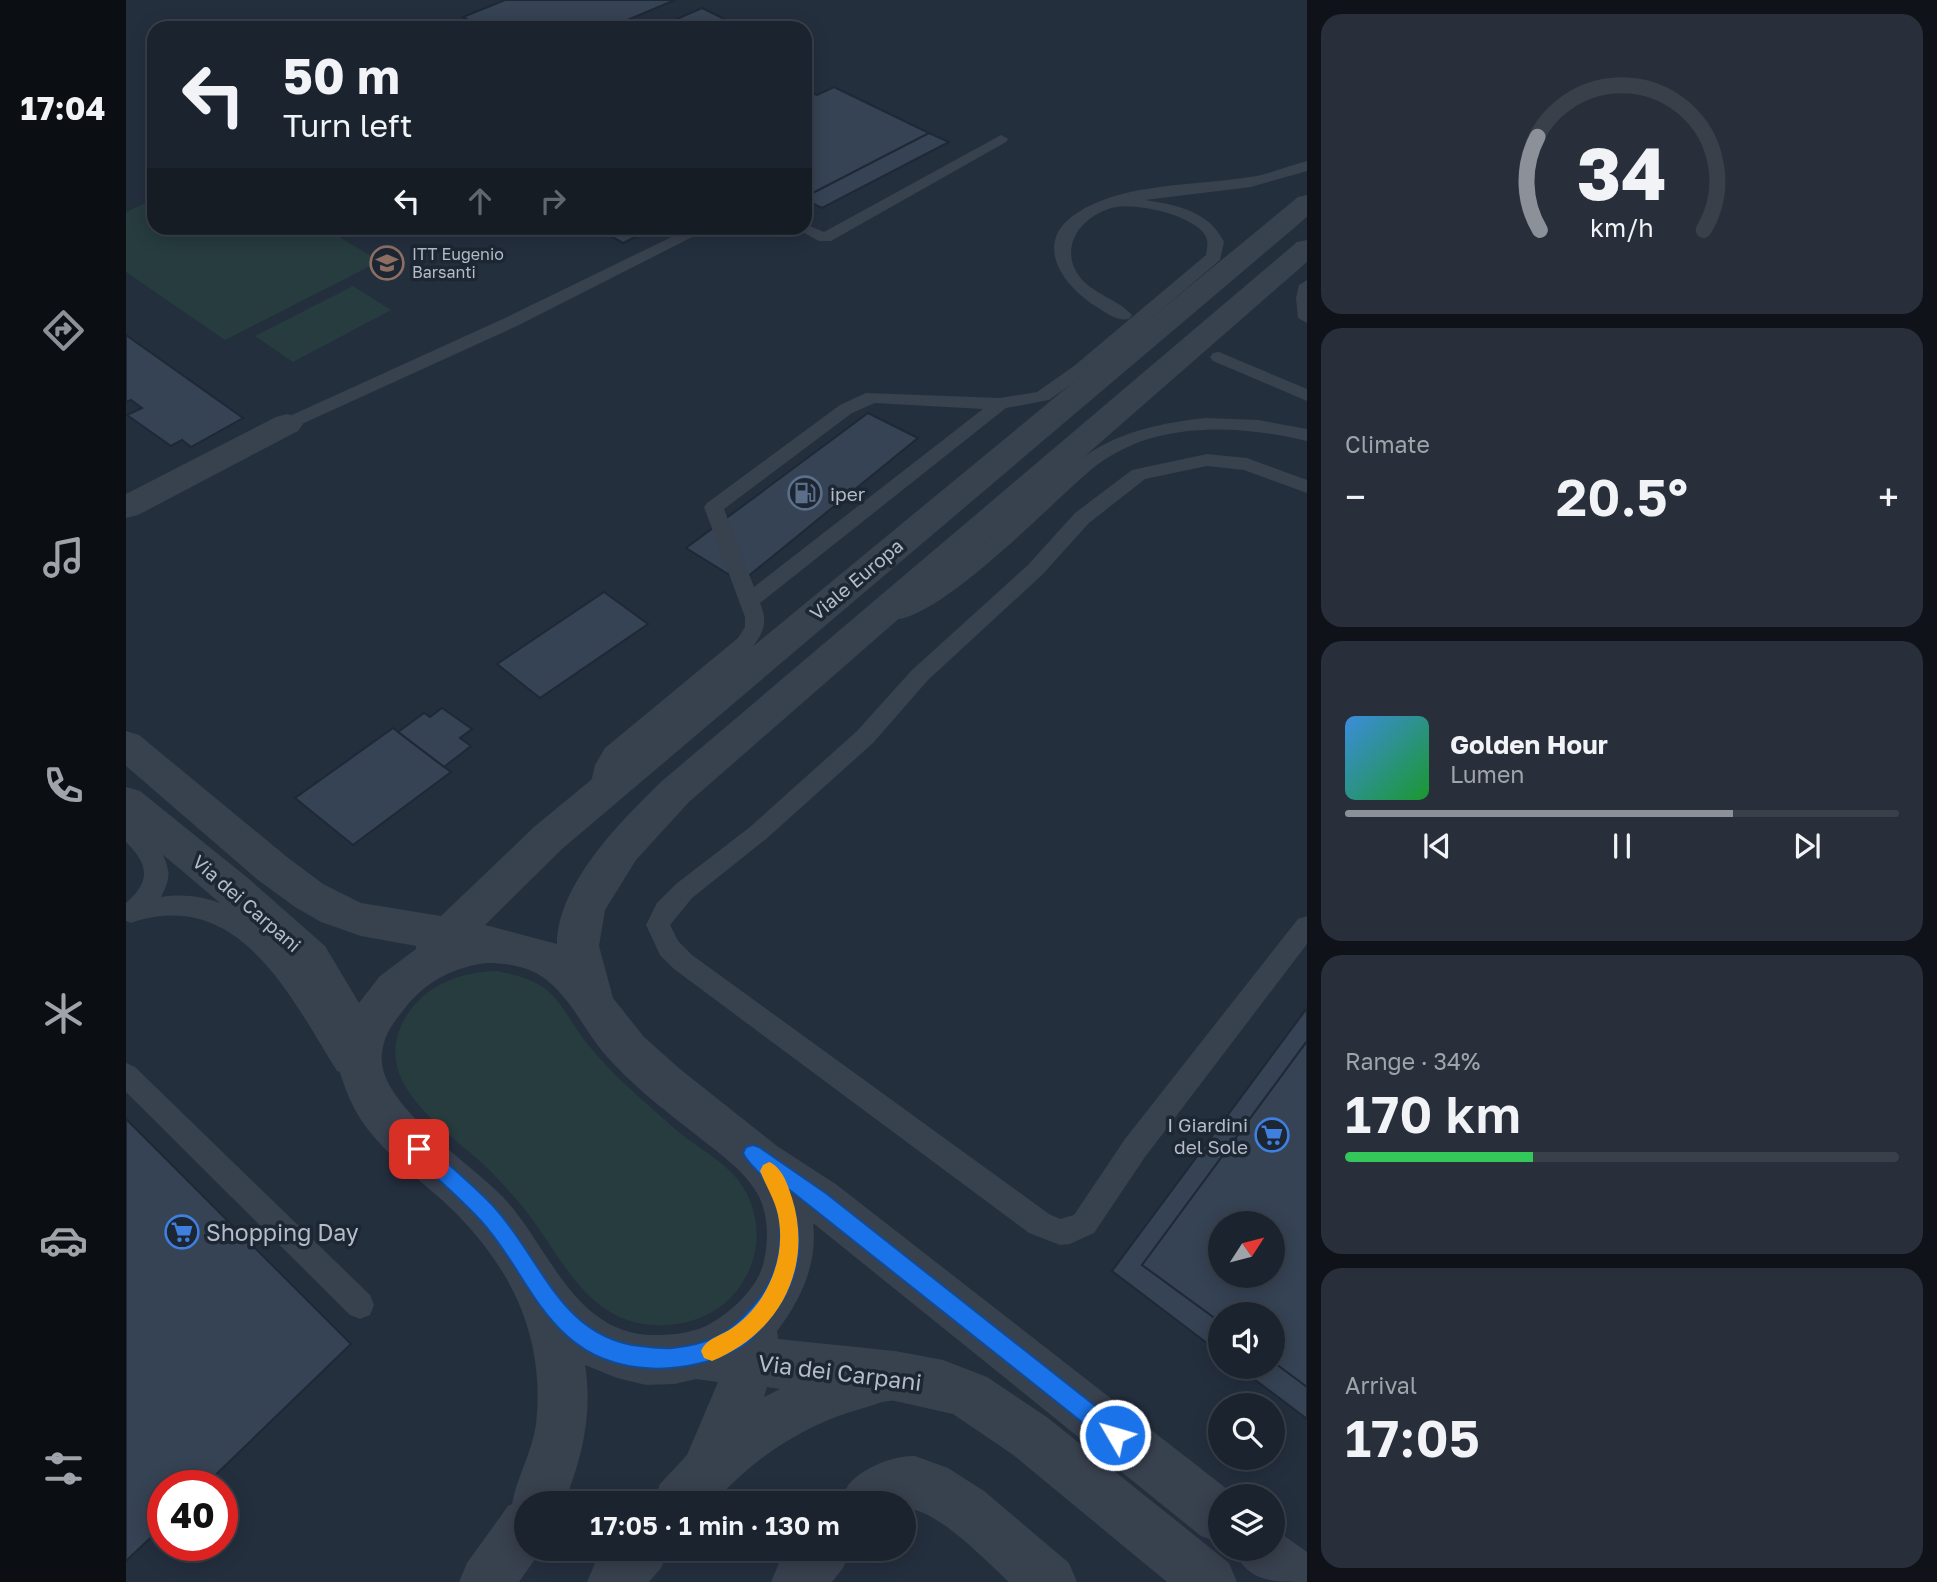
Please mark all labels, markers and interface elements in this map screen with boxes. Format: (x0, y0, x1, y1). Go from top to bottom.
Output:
text: 50 m (283, 46, 400, 105)
icon: left (168, 49, 259, 140)
text: 17:04 (21, 89, 105, 127)
text: Turn left (283, 106, 412, 144)
text: 34 (1577, 129, 1667, 216)
icon: left (388, 182, 426, 220)
icon: ahead (461, 182, 499, 220)
icon: right (534, 182, 572, 220)
text: km/h (1590, 212, 1654, 243)
school or university icon: ITT Eugenio Barsanti (368, 244, 406, 282)
place label: ITT Eugenio Barsanti (412, 244, 504, 282)
icon: directions (39, 306, 88, 355)
text: Climate (1345, 430, 1430, 458)
text: 20.5° (1556, 465, 1688, 527)
fuel station icon: iper (786, 474, 824, 512)
text: − (1345, 474, 1366, 519)
text: + (1878, 474, 1899, 519)
place label: iper (830, 482, 866, 505)
icon: music (39, 533, 88, 582)
street label: Viale Europa (805, 533, 907, 625)
text: Golden Hour (1450, 729, 1608, 760)
text: Lumen (1450, 760, 1524, 788)
icon: phone (39, 761, 88, 810)
icon: previous (1418, 827, 1456, 865)
icon: pause (1603, 827, 1641, 865)
icon: next (1788, 827, 1826, 865)
street label: Via dei Carpani (188, 850, 306, 956)
icon: climate (39, 989, 88, 1038)
text: Range · 34% (1345, 1047, 1480, 1075)
text: 170 km (1345, 1082, 1521, 1144)
place label: I Giardini del Sole (1167, 1113, 1248, 1158)
supermarket icon: I Giardini del Sole (1253, 1116, 1291, 1154)
pin (389, 1119, 449, 1179)
icon: arrive (400, 1130, 438, 1168)
north arrow (1208, 1211, 1284, 1288)
map controls (1208, 1211, 1285, 1561)
supermarket icon: Shopping Day (163, 1213, 201, 1251)
icon: car (39, 1216, 88, 1265)
place label: Shopping Day (206, 1218, 359, 1246)
button: sound (1208, 1302, 1285, 1379)
street label: Via dei Carpani (757, 1348, 923, 1396)
text: Arrival (1345, 1371, 1417, 1399)
button: search (1208, 1393, 1285, 1470)
position arrow (1078, 1398, 1152, 1472)
text: 17:05 (1345, 1406, 1480, 1468)
icon: filters (39, 1444, 88, 1493)
speed limit sign: 40 (147, 1470, 238, 1561)
button: layers (1208, 1484, 1285, 1561)
text: 17:05 · 1 min · 130 m (590, 1510, 840, 1541)

